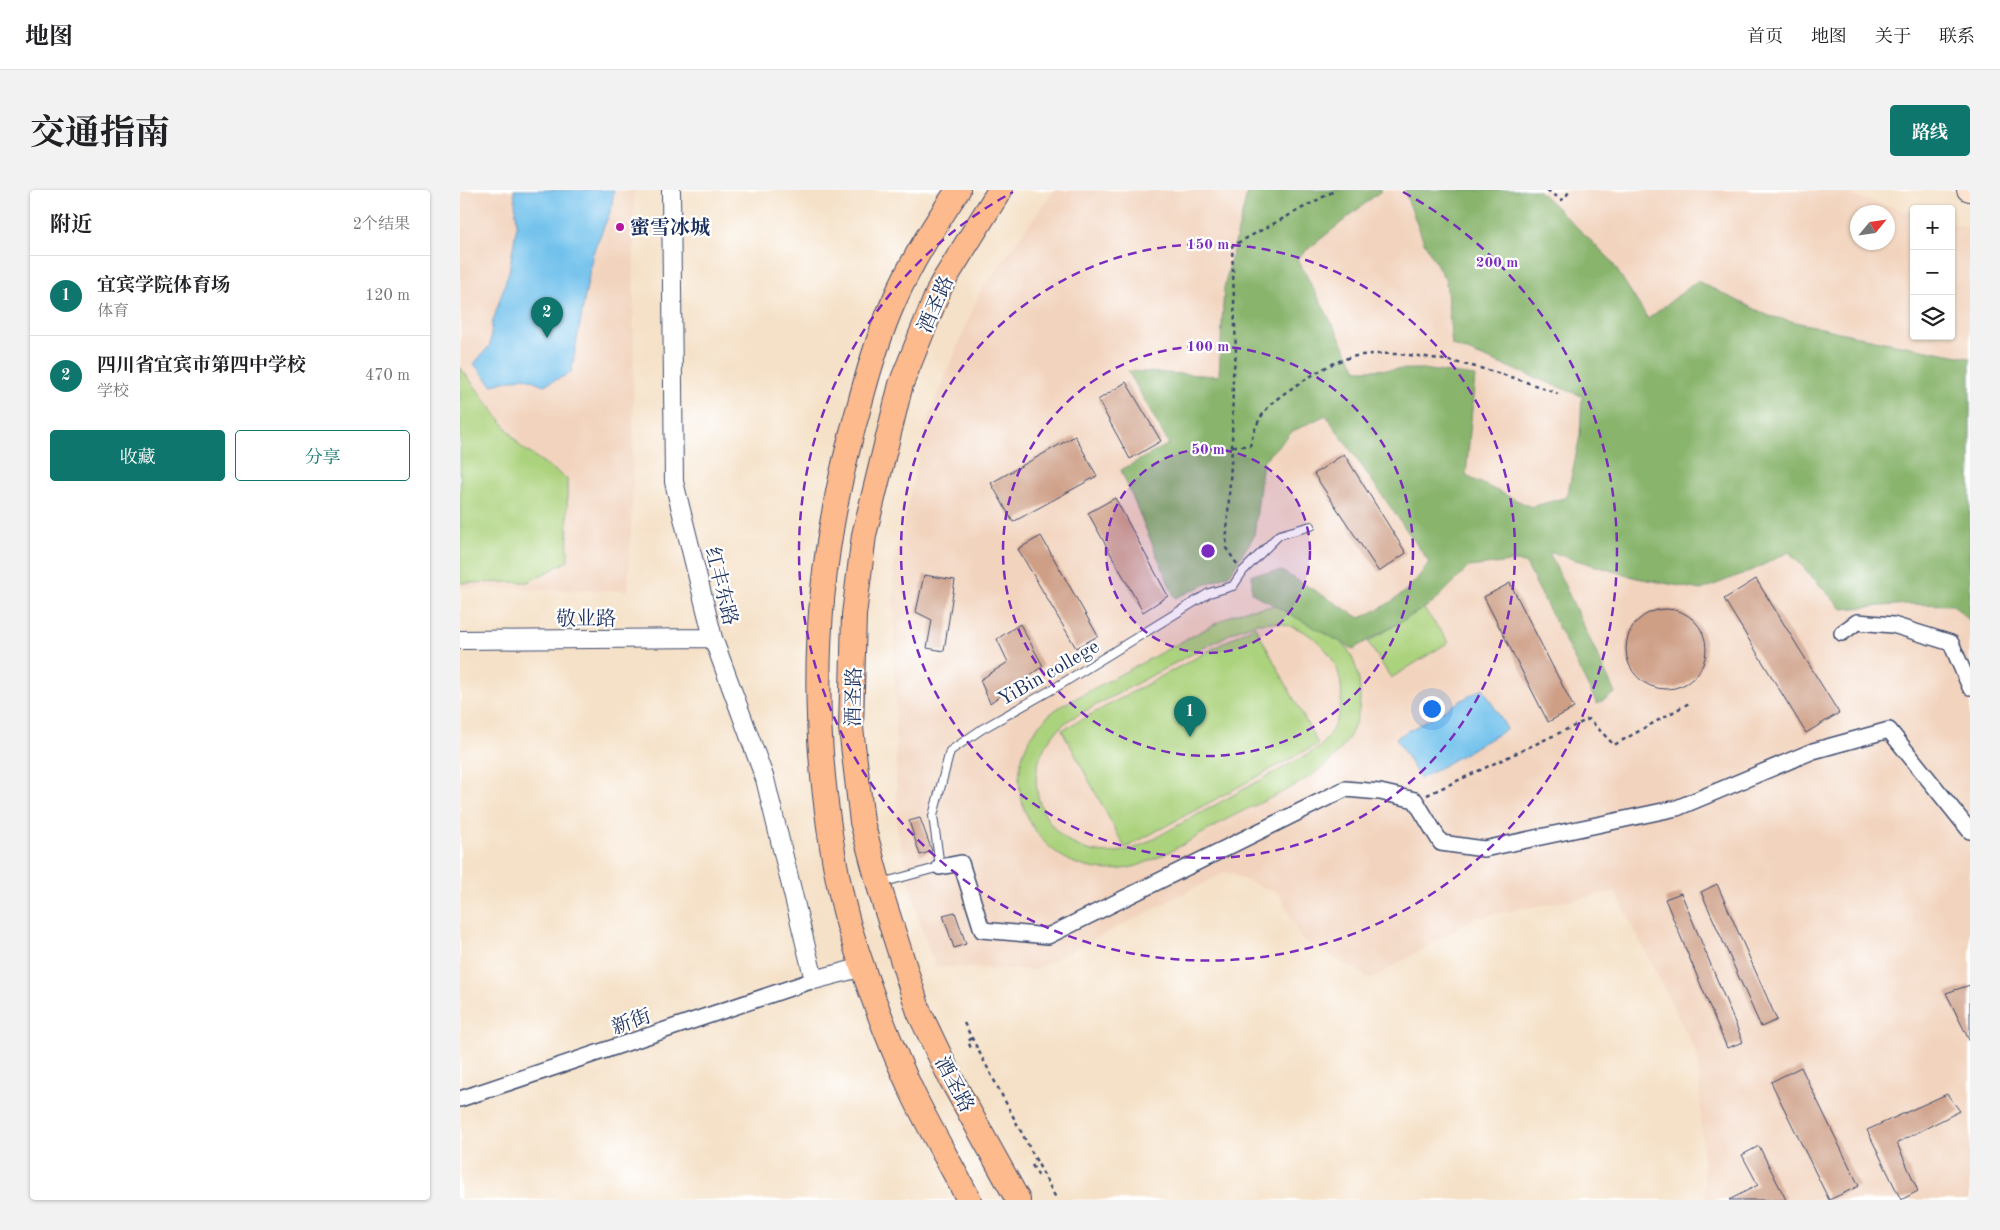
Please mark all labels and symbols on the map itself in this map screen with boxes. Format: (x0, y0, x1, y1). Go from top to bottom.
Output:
north arrow (1850, 205, 1895, 250)
place label: 蜜雪冰城 (630, 216, 710, 239)
marker: 蜜雪冰城 (614, 221, 626, 233)
text: 150 m (1187, 238, 1229, 253)
text: 200 m (1476, 256, 1518, 271)
street label: 酒圣路 (914, 273, 958, 336)
pin: 2 (531, 297, 563, 338)
text: 100 m (1187, 340, 1229, 355)
text: 50 m (1191, 443, 1225, 458)
centre of rings (1199, 542, 1217, 560)
street label: 红丰东路 (701, 545, 741, 628)
street label: 敬业路 (556, 608, 616, 630)
street label: YiBin college (995, 637, 1103, 711)
street label: 酒圣路 (842, 667, 866, 727)
pin: 1 (1174, 696, 1206, 737)
your location (1419, 696, 1445, 722)
street label: 新街 (609, 1005, 654, 1039)
street label: 酒圣路 (930, 1053, 978, 1116)

